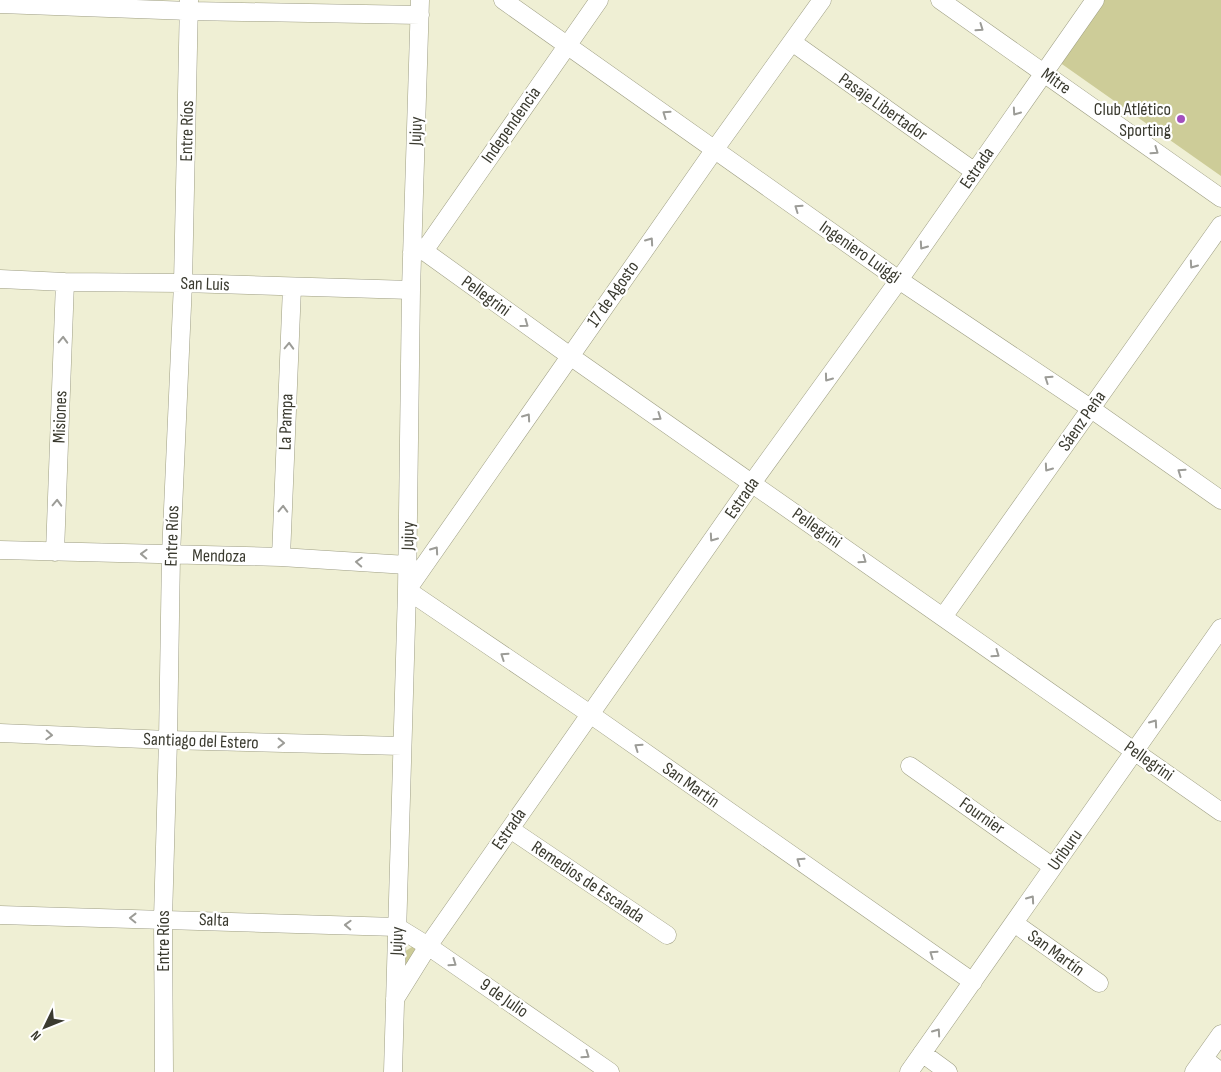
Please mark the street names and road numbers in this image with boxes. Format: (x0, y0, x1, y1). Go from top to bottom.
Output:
street label: Mitre (1037, 63, 1075, 99)
street label: Pasaje Libertador (835, 69, 931, 145)
street label: Independencia (477, 83, 545, 167)
street label: Entre Ríos (176, 100, 198, 162)
street label: Jujuy (405, 116, 427, 147)
street label: Estrada (955, 143, 999, 193)
street label: Ingeniero Luiggi (815, 216, 905, 288)
street label: 17 de Agosto (583, 257, 643, 331)
street label: Pellegrini (457, 271, 515, 321)
street label: San Luis (180, 273, 230, 295)
street label: Sáenz Peña (1054, 387, 1110, 455)
street label: Misiones (49, 390, 71, 444)
street label: La Pampa (275, 393, 297, 451)
street label: Estrada (720, 473, 764, 523)
street label: Pellegrini (788, 503, 846, 553)
street label: Entre Ríos (160, 505, 184, 567)
street label: Jujuy (397, 521, 419, 552)
street label: Mendoza (192, 545, 246, 567)
street label: Santiago del Estero (143, 728, 259, 754)
street label: Pellegrini (1120, 736, 1178, 786)
street label: San Martín (658, 758, 724, 812)
street label: Fournier (955, 793, 1009, 839)
street label: Estrada (487, 804, 531, 854)
street label: Uriburu (1043, 826, 1087, 874)
street label: Remedios de Escalada (527, 836, 649, 928)
street label: Salta (198, 909, 230, 931)
street label: Entre Ríos (153, 910, 174, 972)
street label: San Martín (1024, 925, 1088, 981)
street label: Jujuy (386, 926, 408, 957)
street label: 9 de Julio (476, 974, 532, 1022)

